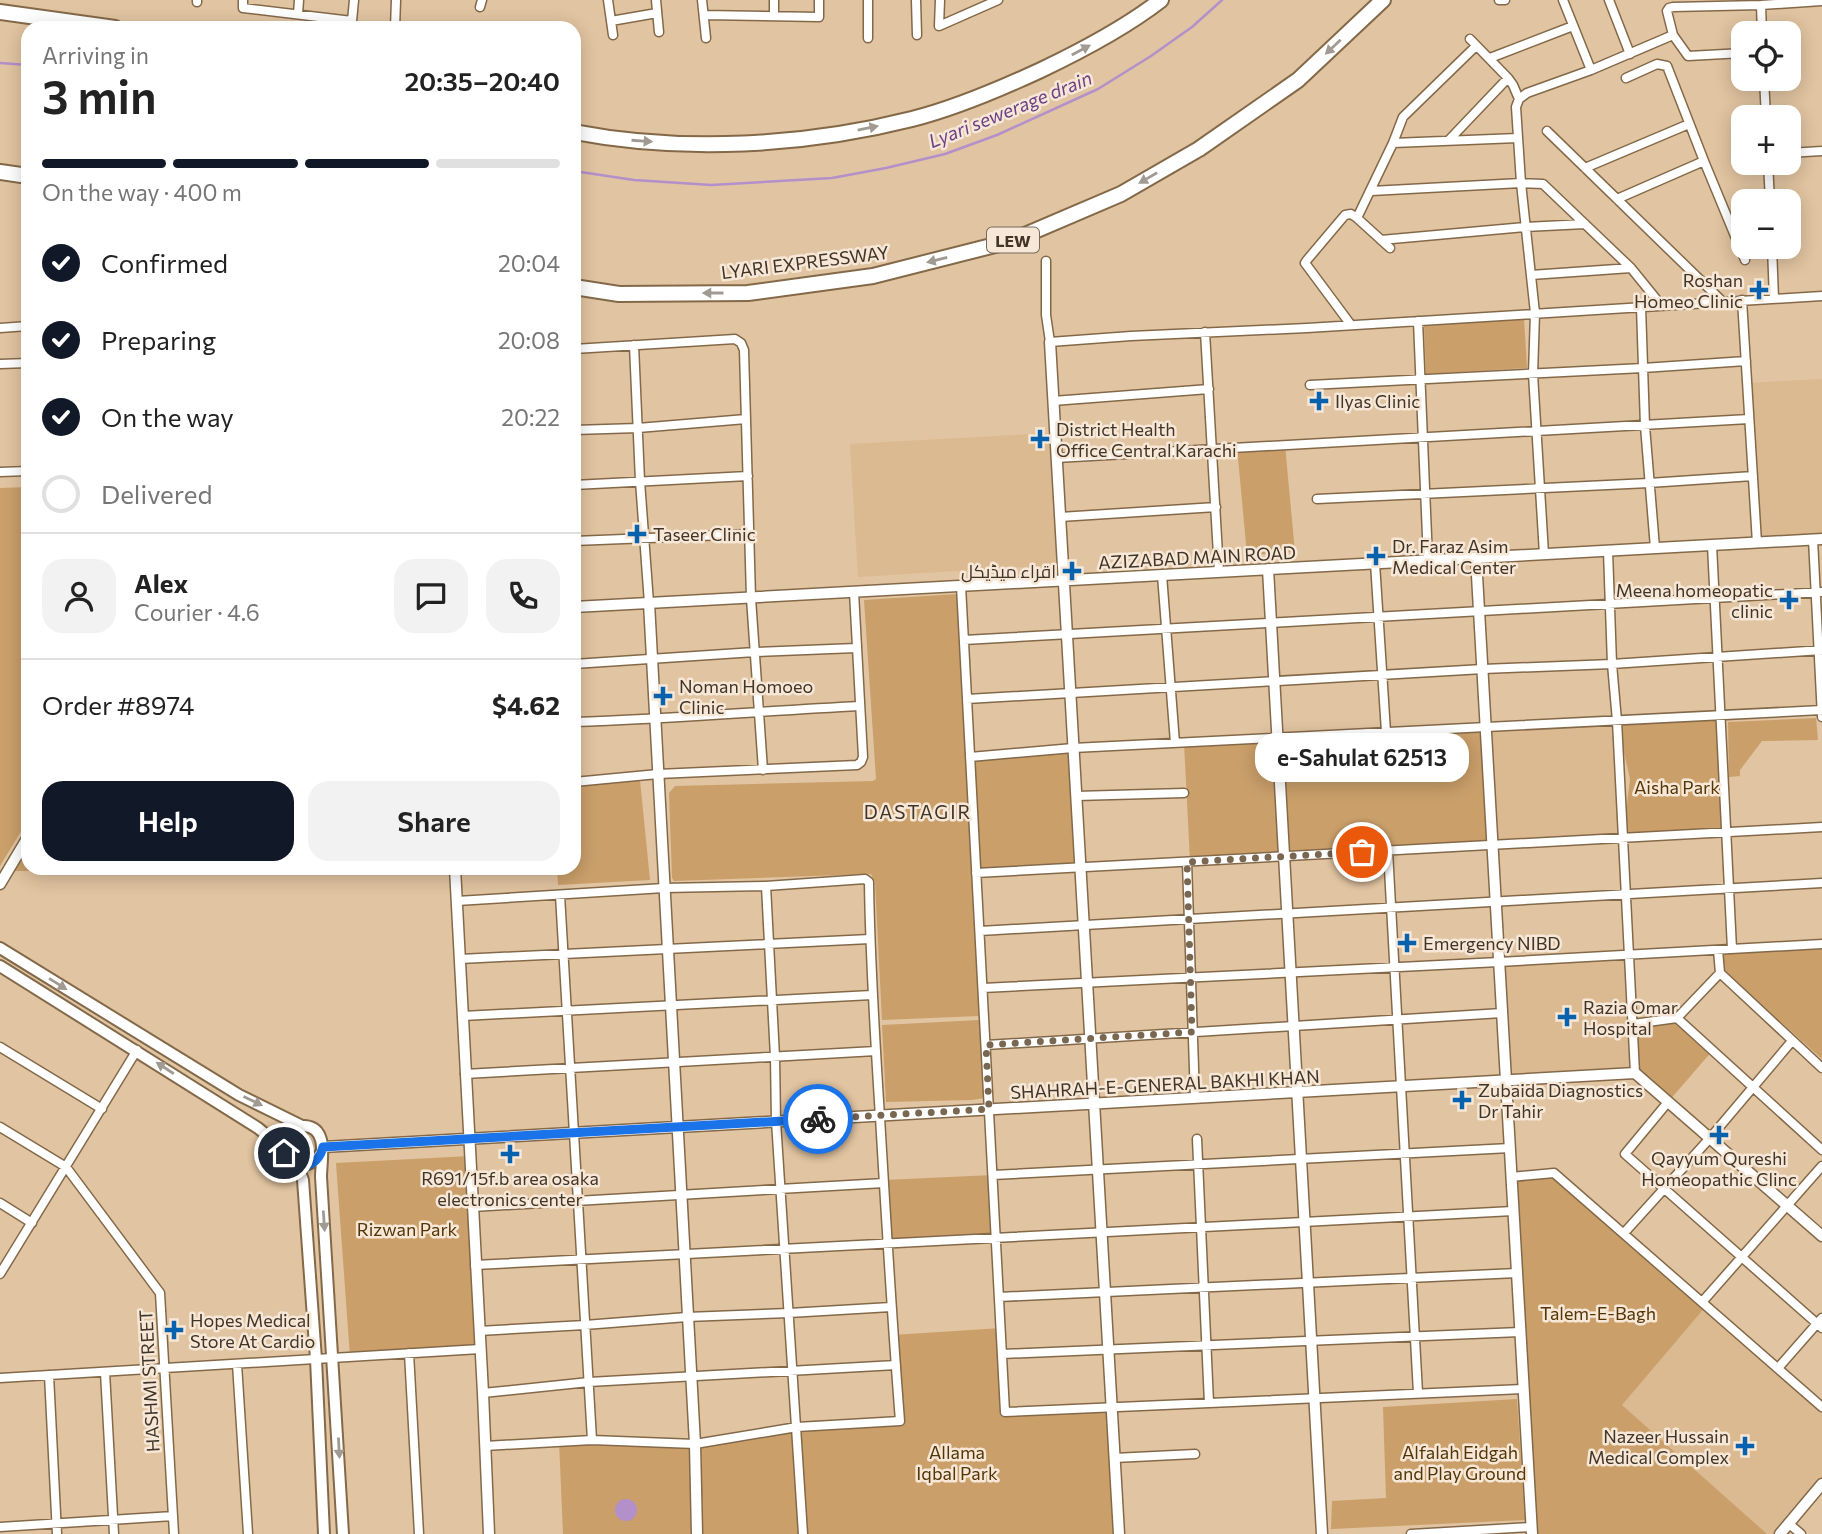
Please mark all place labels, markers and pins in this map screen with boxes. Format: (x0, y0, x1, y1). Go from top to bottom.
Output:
place label: Roshan Homeo Clinic (1634, 269, 1743, 312)
marker: Roshan Homeo Clinic (1749, 280, 1769, 300)
place label: Ilyas Clinic (1335, 390, 1420, 412)
marker: Ilyas Clinic (1309, 391, 1329, 411)
place label: District Health Office Central Karachi (1056, 418, 1237, 461)
marker: District Health Office Central Karachi (1030, 429, 1050, 449)
place label: Taseer Clinic (653, 523, 756, 545)
marker: Taseer Clinic (627, 524, 647, 544)
place label: Dr. Faraz Asim Medical Center (1392, 535, 1516, 578)
marker: Dr. Faraz Asim Medical Center (1366, 546, 1386, 566)
place label: اقراء میڈیکل (961, 560, 1056, 583)
marker: اقراء میڈیکل (1062, 561, 1082, 581)
place label: Meena homeopatic clinic (1616, 579, 1773, 622)
marker: Meena homeopatic clinic (1779, 590, 1799, 610)
place label: Noman Homoeo Clinic (679, 675, 813, 718)
marker: Noman Homoeo Clinic (653, 686, 673, 706)
callout: e-Sahulat 62513 (1255, 733, 1469, 782)
pin (1332, 822, 1392, 882)
place label: Emergency NIBD (1423, 932, 1561, 954)
marker: Emergency NIBD (1397, 933, 1417, 953)
place label: Razia Omar Hospital (1583, 996, 1678, 1039)
marker: Razia Omar Hospital (1557, 1007, 1577, 1027)
place label: Zubaida Diagnostics Dr Tahir (1478, 1079, 1643, 1122)
marker: Zubaida Diagnostics Dr Tahir (1452, 1090, 1472, 1110)
pin (254, 1123, 314, 1183)
marker: Qayyum Qureshi Homeopathic Clinc (1709, 1125, 1729, 1145)
marker: R691/15f.b area osaka electronics center (500, 1144, 520, 1164)
place label: Qayyum Qureshi Homeopathic Clinc (1641, 1147, 1797, 1190)
place label: R691/15f.b area osaka electronics center (421, 1167, 599, 1210)
place label: Hopes Medical Store At Cardio (190, 1309, 315, 1352)
marker: Hopes Medical Store At Cardio (164, 1320, 184, 1340)
place label: Nazeer Hussain Medical Complex (1588, 1425, 1729, 1468)
marker: Nazeer Hussain Medical Complex (1735, 1436, 1755, 1456)

